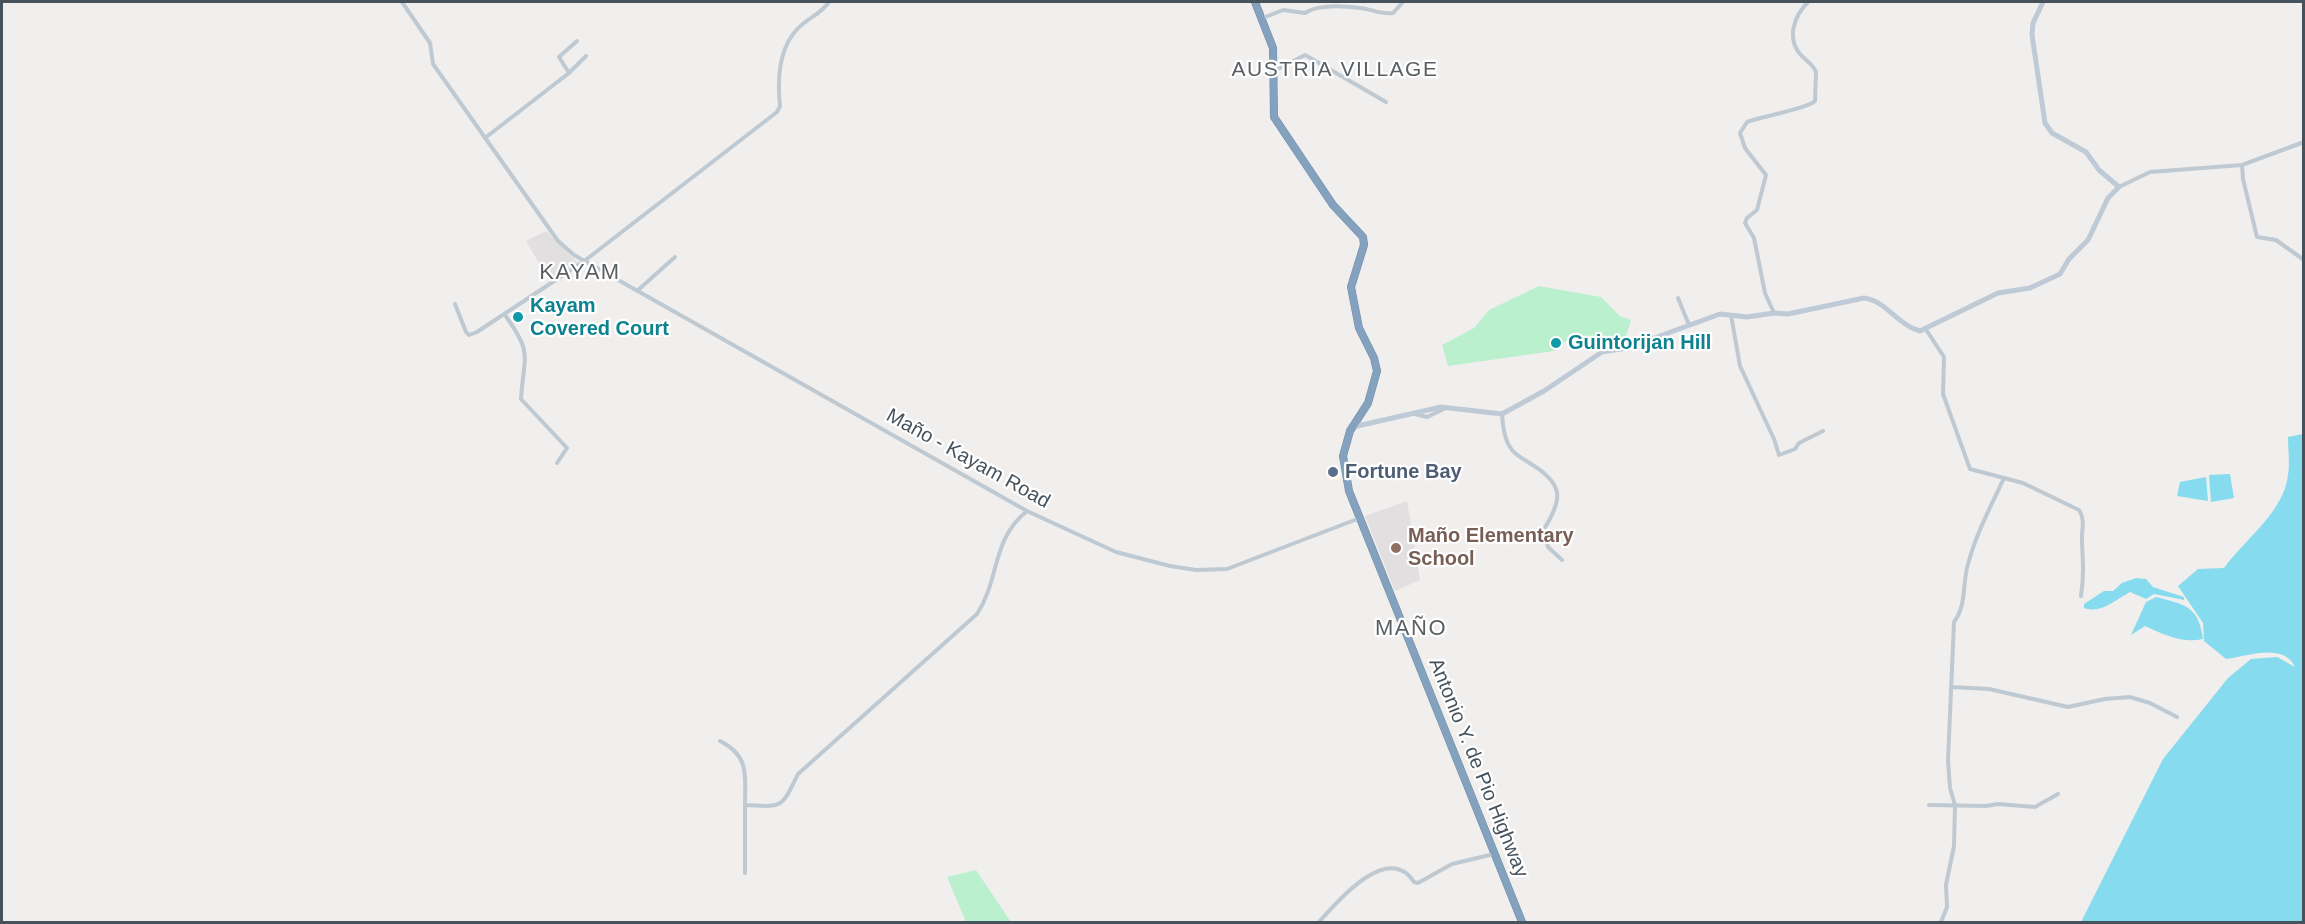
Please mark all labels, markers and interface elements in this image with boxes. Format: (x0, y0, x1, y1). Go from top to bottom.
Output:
district label: AUSTRIA VILLAGE (1232, 57, 1438, 83)
district label: KAYAM (539, 260, 621, 286)
place label: Kayam Covered Court (530, 294, 669, 341)
marker: Kayam Covered Court (511, 310, 525, 324)
place label: Guintorijan Hill (1568, 331, 1711, 355)
marker: Guintorijan Hill (1549, 336, 1563, 350)
street label: Maño - Kayam Road (882, 404, 1054, 514)
place label: Fortune Bay (1345, 460, 1462, 484)
marker: Fortune Bay (1326, 465, 1340, 479)
place label: Maño Elementary School (1408, 524, 1574, 571)
marker: Maño Elementary School (1389, 541, 1403, 555)
district label: MAÑO (1375, 616, 1447, 642)
street label: Antonio Y. de Pio Highway (1423, 655, 1533, 881)

